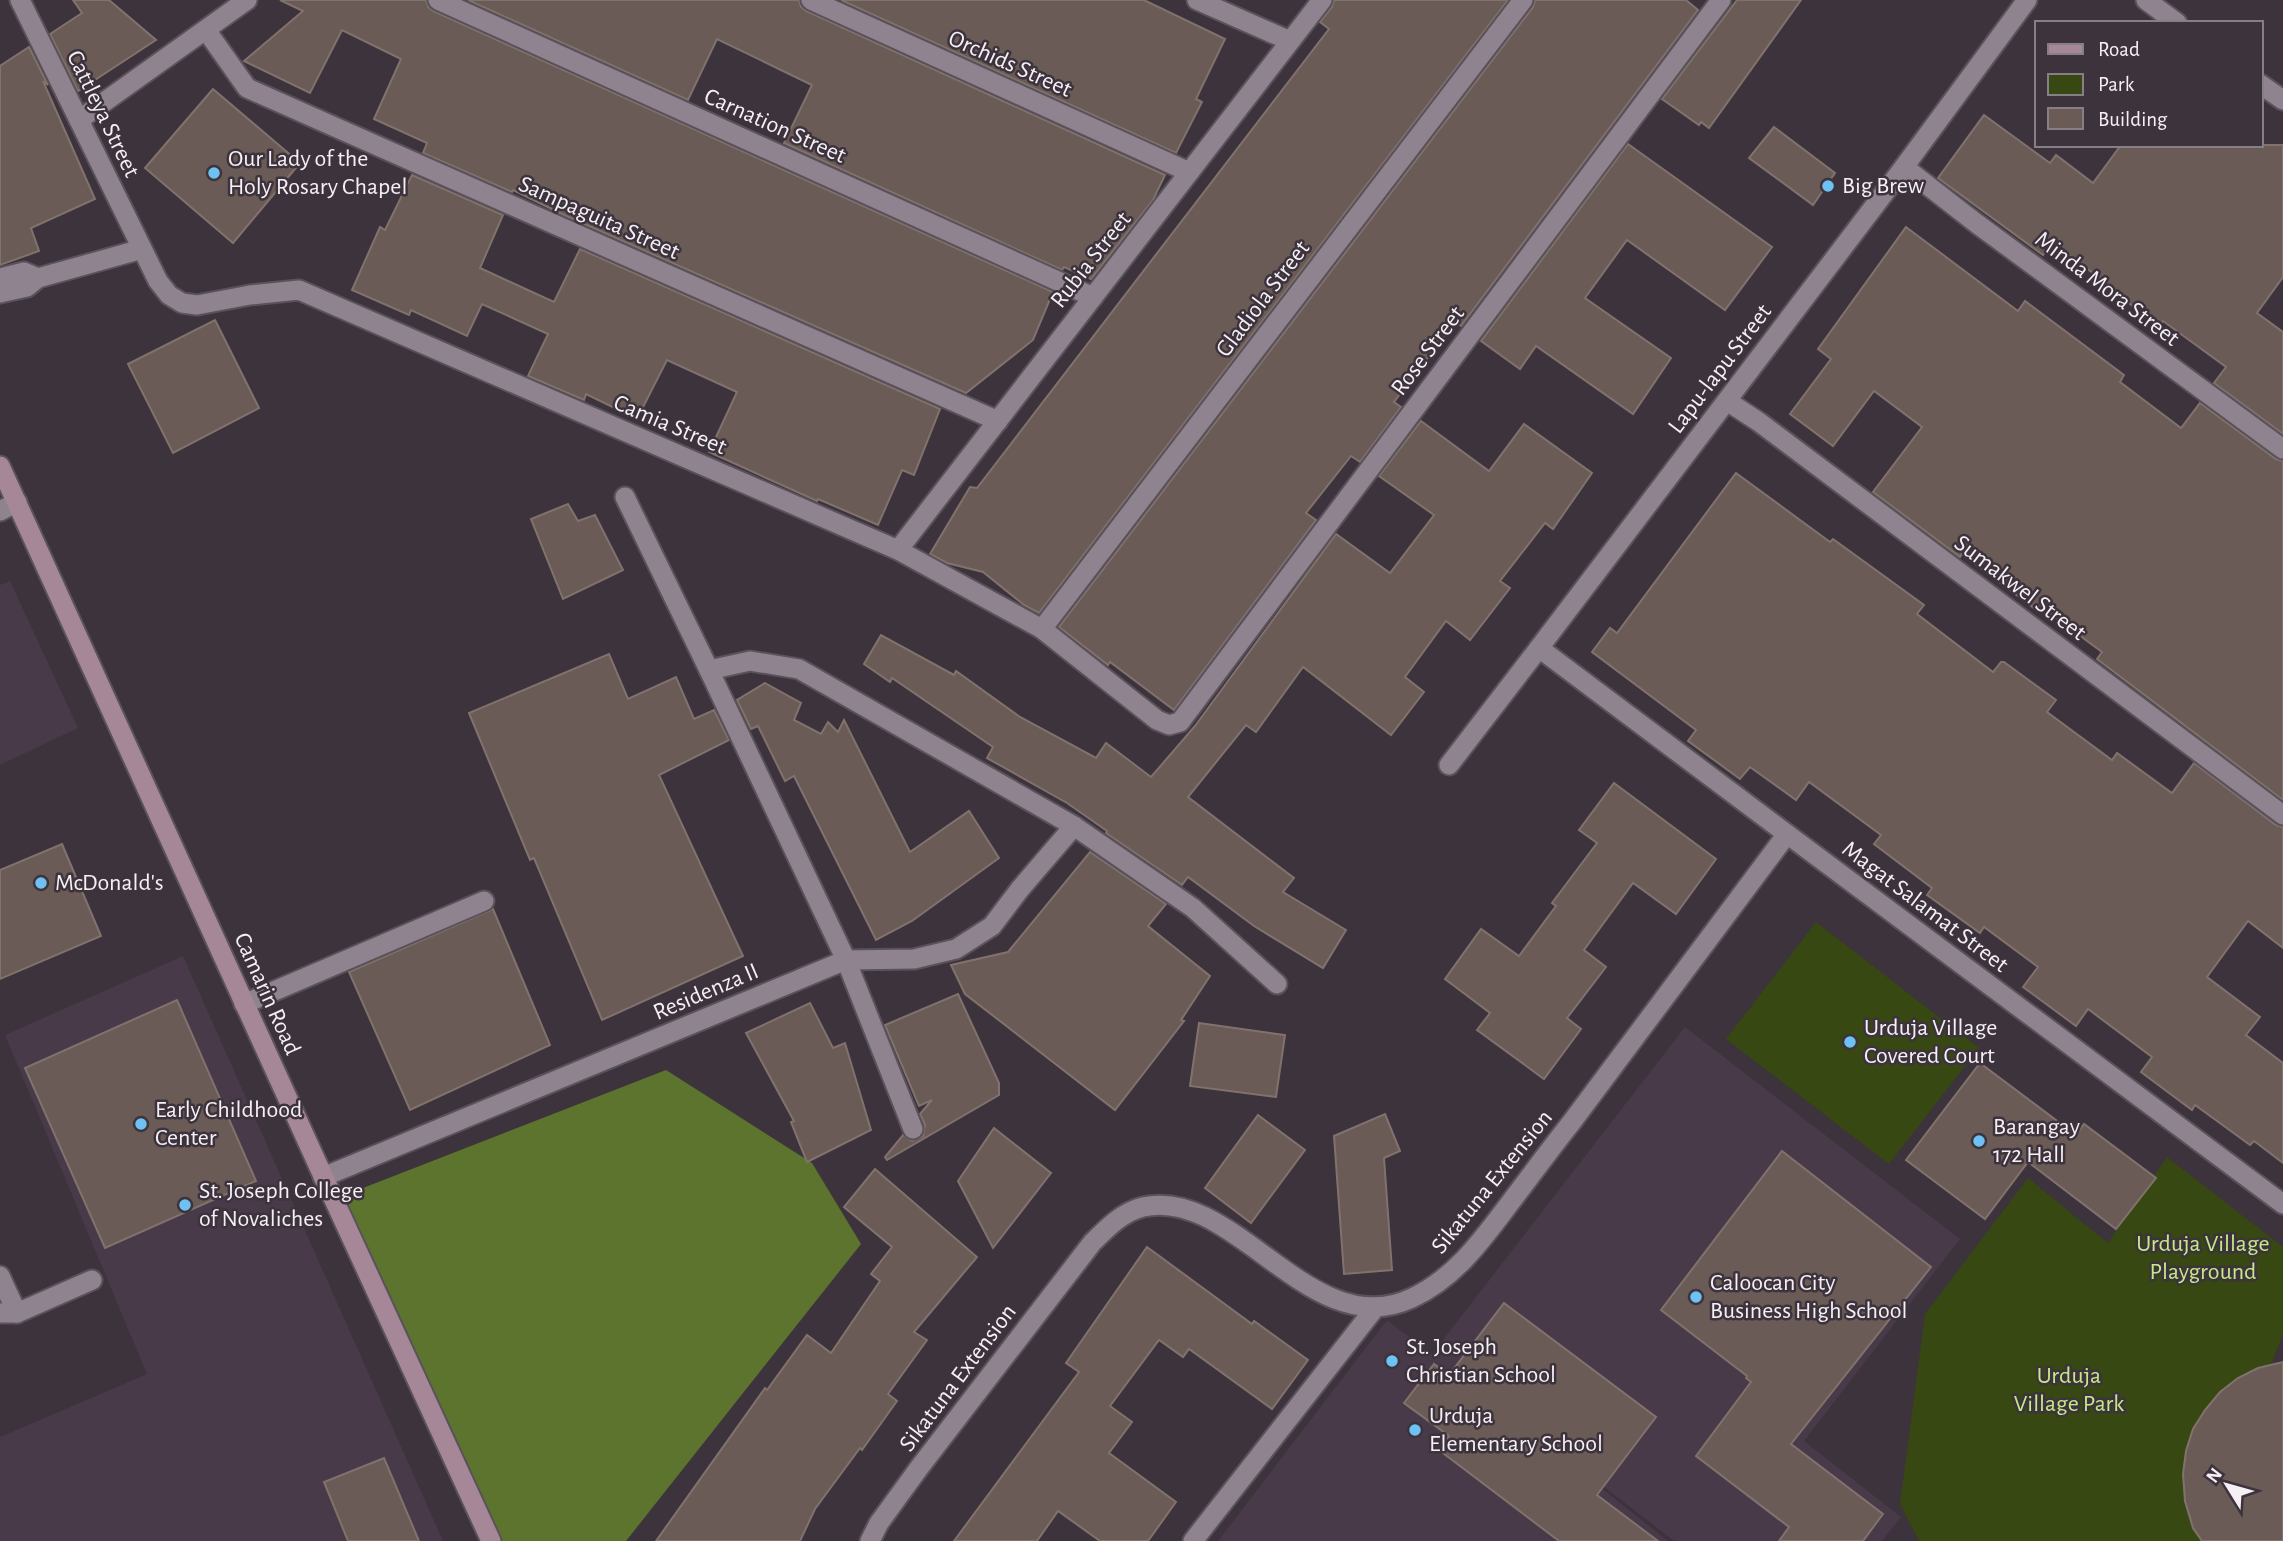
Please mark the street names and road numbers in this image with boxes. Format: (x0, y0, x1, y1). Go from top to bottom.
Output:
street label: Orchids Street (945, 26, 1076, 102)
street label: Cattleya Street (62, 47, 144, 181)
street label: Carnation Street (701, 84, 850, 168)
street label: Sampaguita Street (515, 172, 683, 264)
street label: Rubia Street (1046, 207, 1136, 313)
street label: Minda Mora Street (2030, 227, 2184, 351)
street label: Gladiola Street (1212, 236, 1315, 362)
street label: Lapu-lapu Street (1664, 300, 1776, 438)
street label: Rose Street (1387, 302, 1469, 400)
street label: Camia Street (610, 391, 730, 460)
street label: Sumakwel Street (1950, 531, 2091, 645)
street label: Magat Salamat Street (1838, 837, 2013, 977)
street label: Camarin Road (229, 929, 305, 1059)
street label: Residenza II (650, 959, 762, 1025)
street label: Sikatuna Extension (1427, 1106, 1557, 1258)
street label: Sikatuna Extension (895, 1300, 1021, 1456)

